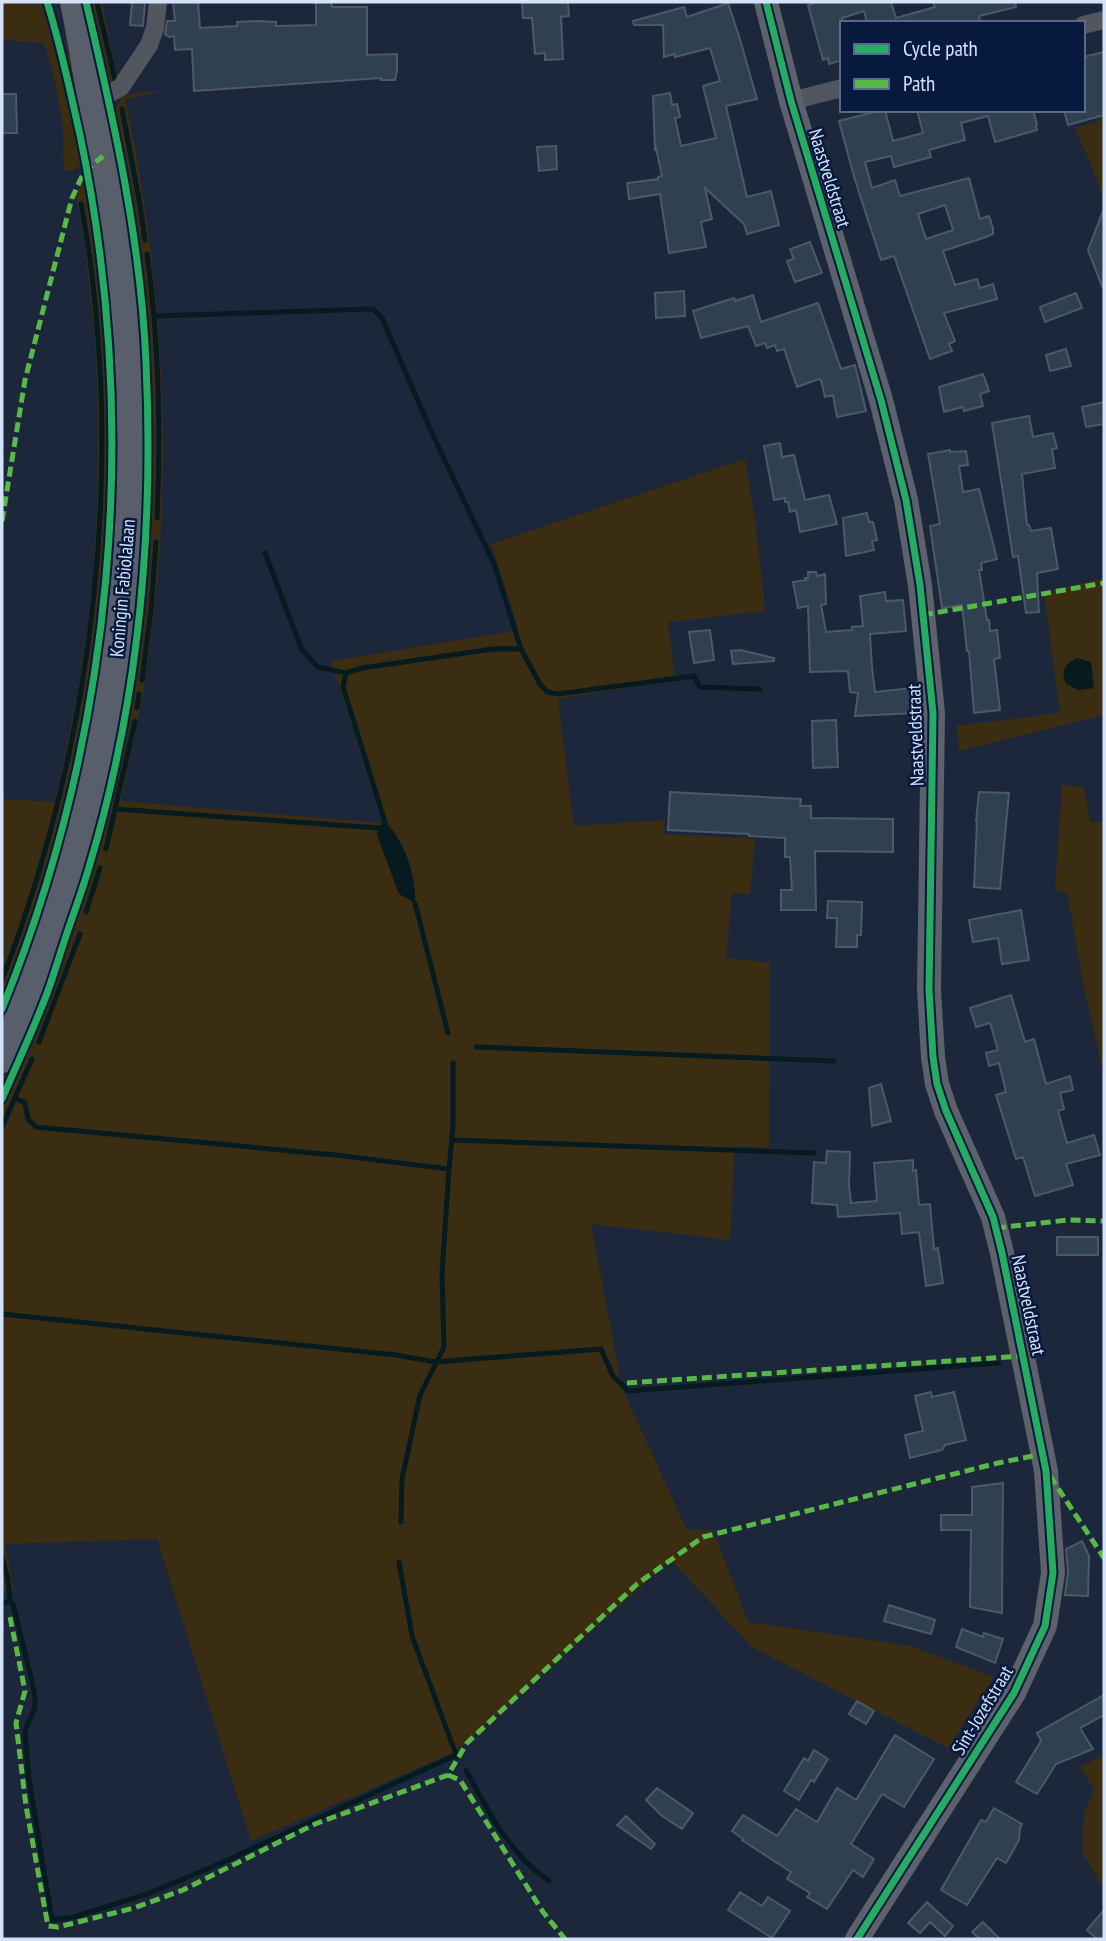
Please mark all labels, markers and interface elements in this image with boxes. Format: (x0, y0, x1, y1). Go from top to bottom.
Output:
legend (840, 21, 1085, 112)
text: Cycle path (903, 35, 978, 62)
text: Path (903, 70, 935, 97)
street label: Naastveldstraat (804, 126, 857, 231)
street label: Koningin Fabiolalaan (104, 518, 140, 658)
street label: Naastveldstraat (901, 683, 929, 786)
street label: Naastveldstraat (1007, 1253, 1052, 1358)
street label: Sint-Jozefstraat (946, 1660, 1018, 1759)

